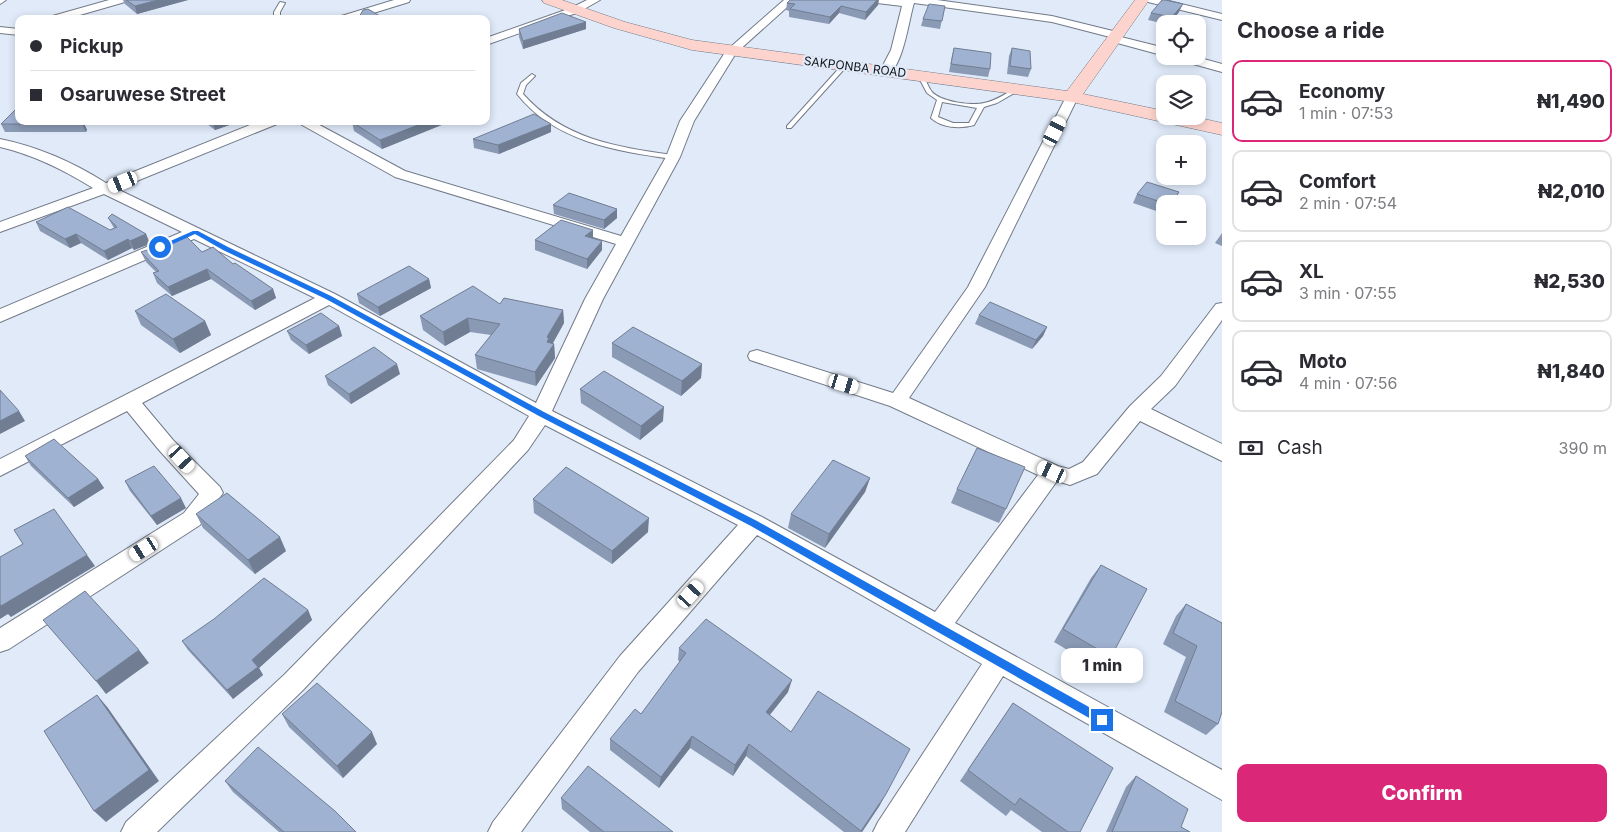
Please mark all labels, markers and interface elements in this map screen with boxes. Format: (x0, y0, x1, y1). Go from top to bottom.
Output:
map controls (1156, 15, 1206, 245)
button: locate (1156, 15, 1206, 65)
text: Choose a ride (1237, 17, 1385, 43)
text: Pickup (60, 35, 123, 58)
street label: SAKPONBA ROAD (803, 53, 907, 80)
button: layers (1156, 75, 1206, 125)
icon: car (1239, 79, 1284, 124)
text: Economy (1299, 80, 1385, 103)
text: Osaruwese Street (60, 83, 226, 106)
text: ₦1,490 (1537, 90, 1605, 113)
text: 1 min · 07:53 (1299, 103, 1393, 123)
car (1041, 114, 1068, 148)
button: + (1156, 135, 1206, 185)
car (106, 169, 139, 195)
icon: car (1239, 169, 1284, 214)
text: Comfort (1299, 170, 1376, 193)
text: ₦2,010 (1538, 180, 1605, 203)
text: 2 min · 07:54 (1299, 193, 1397, 213)
button: − (1156, 195, 1206, 245)
route start (149, 236, 171, 258)
icon: car (1239, 259, 1284, 304)
text: XL (1299, 260, 1324, 283)
text: ₦2,530 (1534, 270, 1605, 293)
text: 3 min · 07:55 (1299, 283, 1397, 303)
icon: car (1239, 349, 1284, 394)
text: Moto (1299, 350, 1347, 373)
text: ₦1,840 (1537, 360, 1605, 383)
car (827, 372, 860, 396)
text: 4 min · 07:56 (1299, 373, 1397, 393)
icon: cash (1237, 434, 1265, 462)
text: Cash (1277, 436, 1323, 459)
text: 390 m (1559, 438, 1607, 458)
car (166, 443, 197, 475)
car (1035, 459, 1068, 485)
car (127, 535, 160, 563)
car (675, 578, 706, 610)
callout: 1 min (1061, 648, 1143, 682)
text: 1 min (1082, 655, 1122, 675)
route end (1091, 709, 1113, 731)
button: Confirm (1237, 764, 1607, 822)

